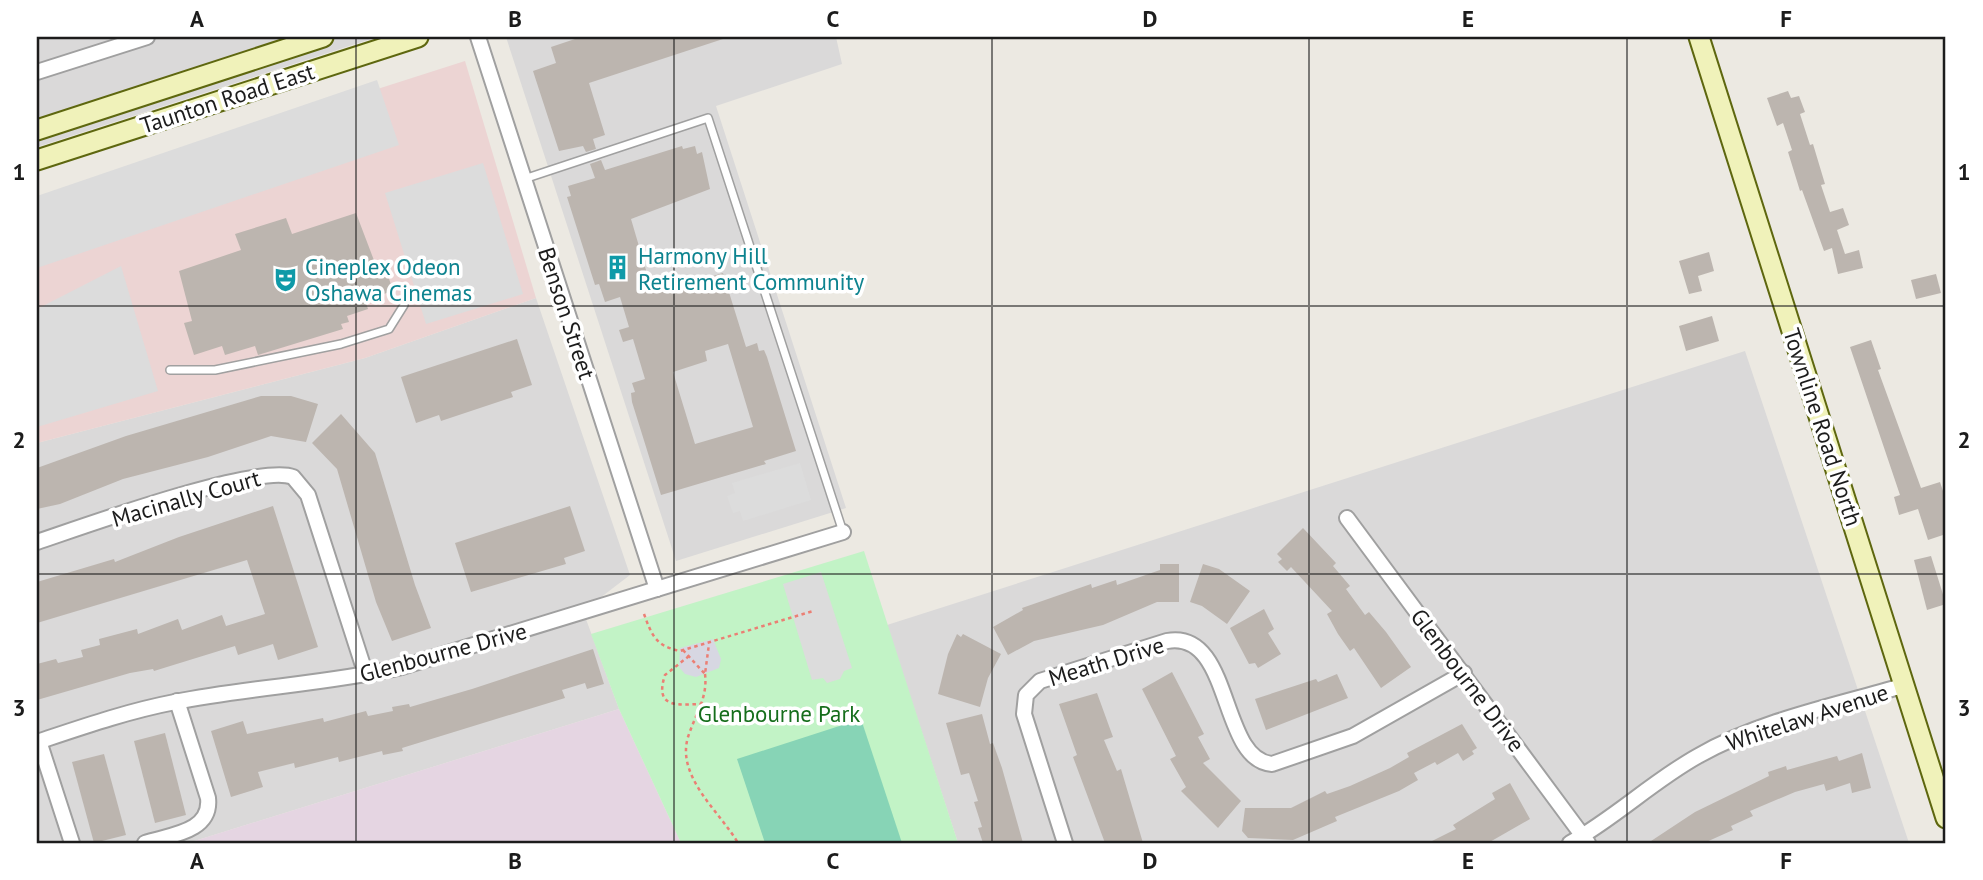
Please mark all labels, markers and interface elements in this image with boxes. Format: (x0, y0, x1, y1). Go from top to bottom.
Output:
text: A (190, 4, 204, 33)
text: B (508, 4, 522, 33)
text: C (827, 4, 840, 33)
text: D (1143, 4, 1157, 33)
text: E (1462, 4, 1474, 33)
text: F (1780, 4, 1792, 33)
street label: Taunton Road East (136, 56, 318, 140)
text: 1 (12, 157, 26, 186)
text: 1 (1957, 157, 1971, 186)
place label: Harmony Hill Retirement Community (638, 241, 865, 296)
street label: Benson Street (532, 243, 602, 383)
place label: Cineplex Odeon Oshawa Cinemas (305, 252, 472, 307)
building icon: Harmony Hill Retirement Community (604, 254, 632, 282)
theatre icon: Cineplex Odeon Oshawa Cinemas (271, 265, 299, 293)
street label: Townline Road North (1777, 324, 1869, 530)
text: 2 (12, 425, 26, 454)
text: 2 (1957, 425, 1971, 454)
street label: Macinally Court (108, 463, 264, 533)
street label: Glenbourne Drive (1405, 603, 1531, 757)
street label: Glenbourne Drive (356, 616, 530, 688)
street label: Meath Drive (1045, 630, 1167, 692)
street label: Whitelaw Avenue (1722, 677, 1892, 757)
text: 3 (12, 693, 26, 722)
text: 3 (1957, 693, 1971, 722)
park label: Glenbourne Park (698, 699, 860, 728)
text: A (190, 846, 204, 875)
text: B (508, 846, 522, 875)
text: C (827, 846, 840, 875)
text: D (1143, 846, 1157, 875)
text: E (1462, 846, 1474, 875)
text: F (1780, 846, 1792, 875)

